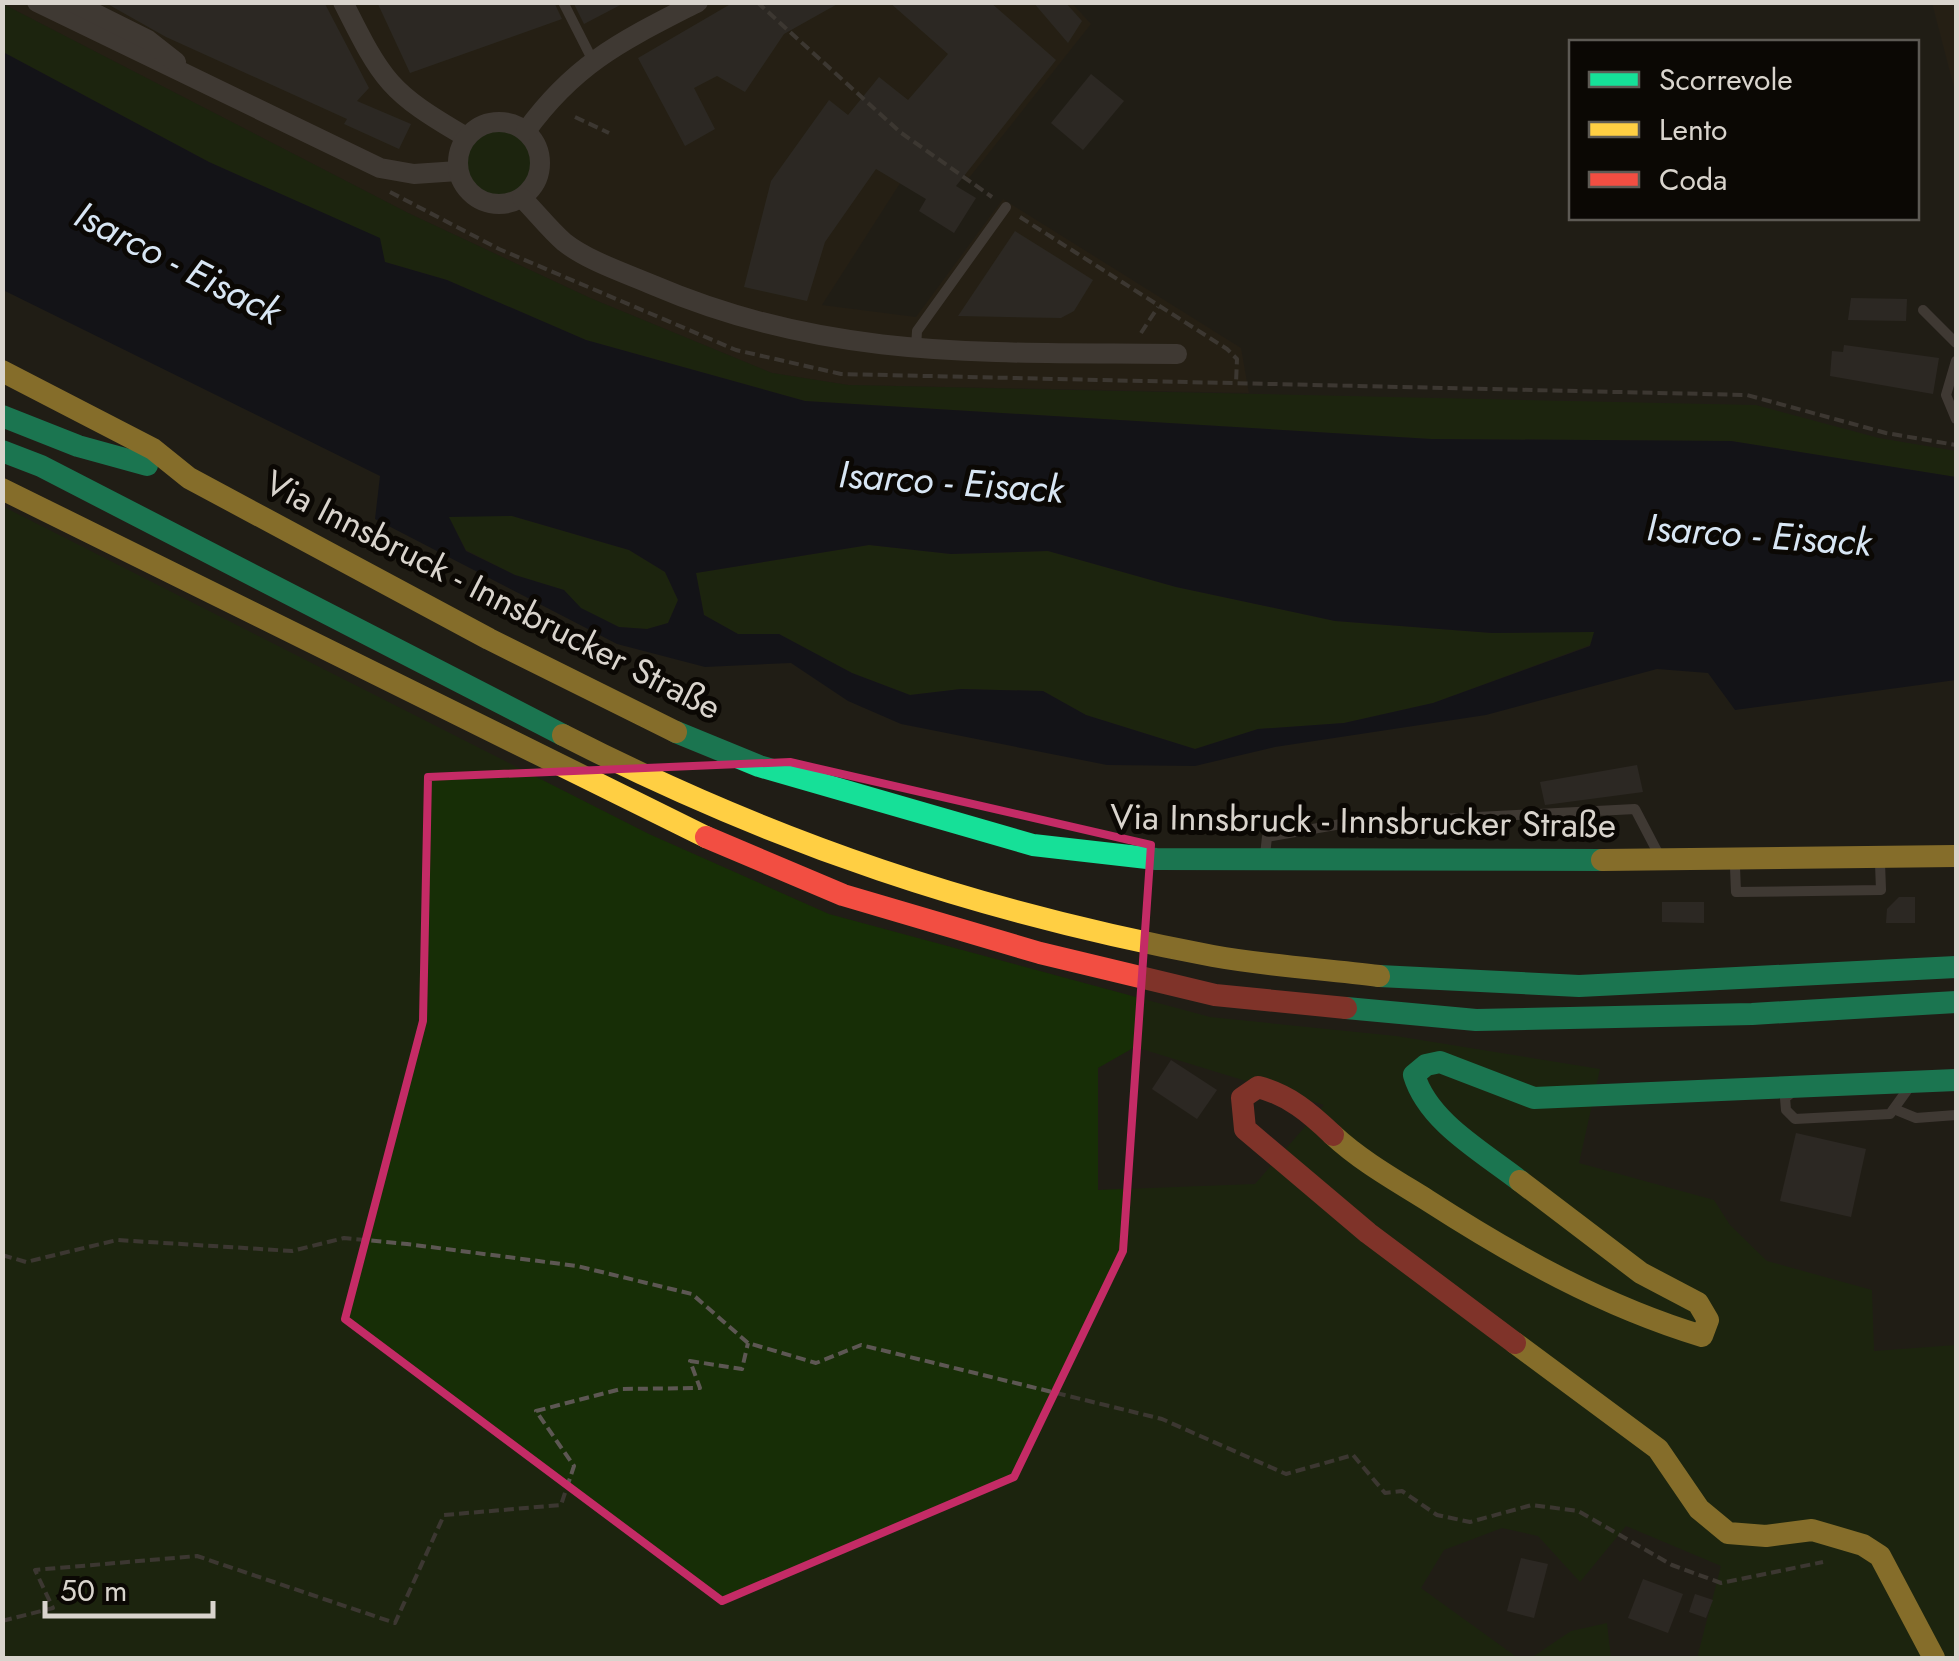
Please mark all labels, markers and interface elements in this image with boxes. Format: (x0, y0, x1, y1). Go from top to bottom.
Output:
legend (1569, 40, 1919, 220)
text: Scorrevole (1659, 58, 1793, 101)
text: Lento (1659, 108, 1727, 151)
text: Coda (1659, 158, 1727, 201)
water label: Isarco - Eisack (66, 187, 293, 339)
water label: Isarco - Eisack (837, 446, 1067, 517)
street label: Via Innsbruck - Innsbrucker Straße (256, 458, 730, 732)
water label: Isarco - Eisack (1645, 499, 1875, 570)
street label: Via Innsbruck - Innsbrucker Straße (1110, 792, 1616, 850)
scale bar (45, 1556, 212, 1618)
text: 50 m (60, 1569, 127, 1612)

